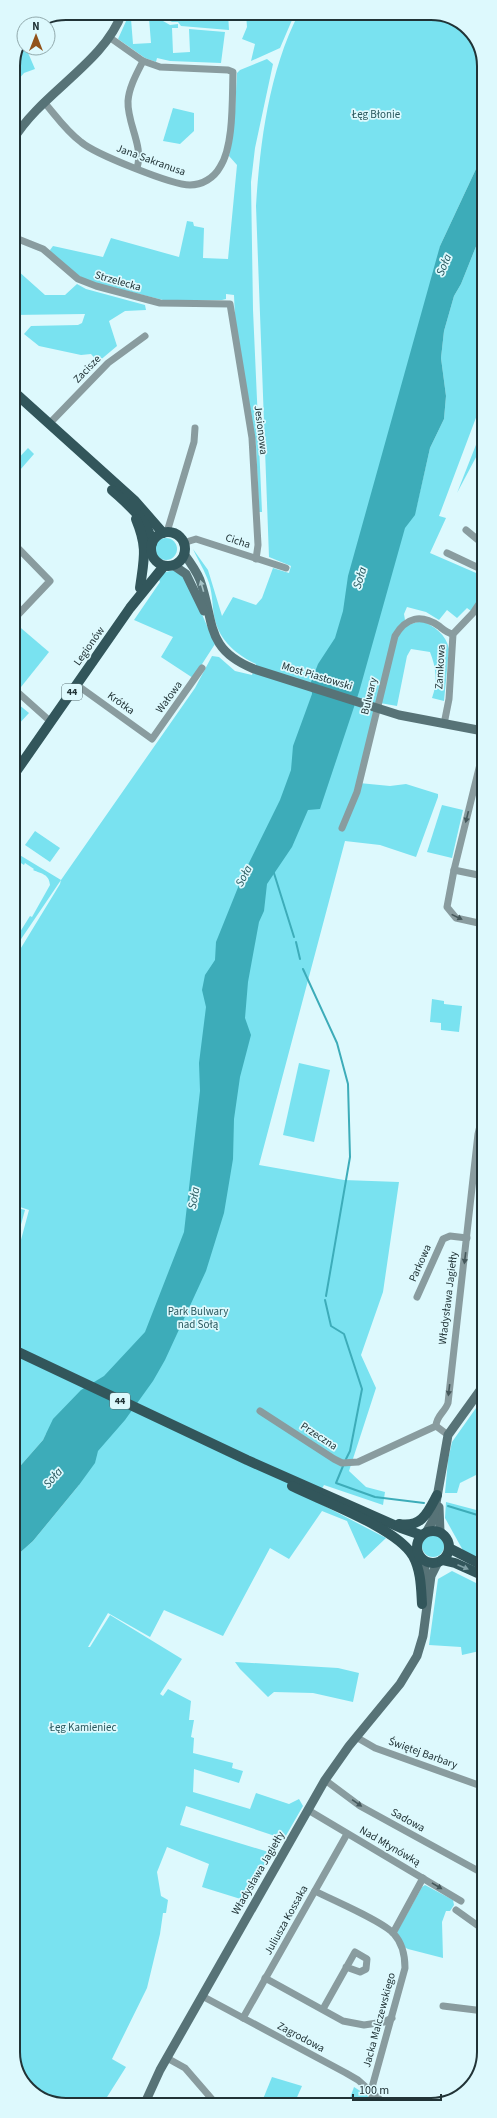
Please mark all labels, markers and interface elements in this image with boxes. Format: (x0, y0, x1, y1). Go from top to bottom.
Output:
north arrow (16, 16, 56, 56)
text: N (32, 19, 40, 34)
park label: Łęg Błonie (351, 107, 401, 122)
street label: Jana Sakranusa (114, 141, 188, 179)
water label: Soła (432, 251, 456, 279)
street label: Strzelecka (93, 267, 143, 295)
street label: Zacisze (70, 351, 104, 386)
street label: Jesionowa (251, 405, 271, 455)
street label: Cicha (224, 530, 252, 552)
water label: Soła (349, 564, 371, 591)
one-way arrow (199, 580, 205, 592)
street label: Legionów (70, 623, 108, 669)
street label: Zamkowa (431, 644, 449, 690)
street label: Most Piastowski (280, 658, 354, 694)
street label: Bulwary (357, 676, 381, 716)
street label: Wałowa (152, 678, 186, 716)
road number: 44 (62, 684, 82, 700)
street label: Krótka (104, 688, 138, 718)
one-way arrow (464, 811, 470, 823)
water label: Soła (231, 862, 257, 890)
one-way arrow (452, 914, 463, 920)
water label: Soła (184, 1185, 204, 1210)
street label: Parkowa (405, 1242, 435, 1284)
street label: Władysława Jagiełły (435, 1250, 461, 1346)
one-way arrow (462, 1252, 468, 1264)
park label: Park Bulwary nad Sołą (168, 1304, 228, 1332)
one-way arrow (446, 1384, 452, 1396)
road number: 44 (110, 1393, 130, 1409)
street label: Przeczna (298, 1418, 340, 1454)
water label: Soła (39, 1464, 67, 1492)
one-way arrow (458, 1564, 470, 1570)
park label: Łęg Kamieniec (49, 1720, 116, 1735)
street label: Świętej Barbary (386, 1734, 460, 1772)
one-way arrow (351, 1799, 362, 1807)
street label: Sadowa (388, 1805, 428, 1835)
street label: Nad Młynówką (357, 1822, 424, 1870)
street label: Władysława Jagiełły (228, 1829, 288, 1917)
street label: Juliusza Kossaka (261, 1883, 311, 1957)
one-way arrow (431, 1883, 443, 1890)
street label: Jacka Malczewskiego (359, 1971, 399, 2069)
street label: Zagrodowa (275, 2018, 327, 2056)
scale bar (353, 2076, 441, 2102)
text: 100 m (359, 2082, 389, 2099)

